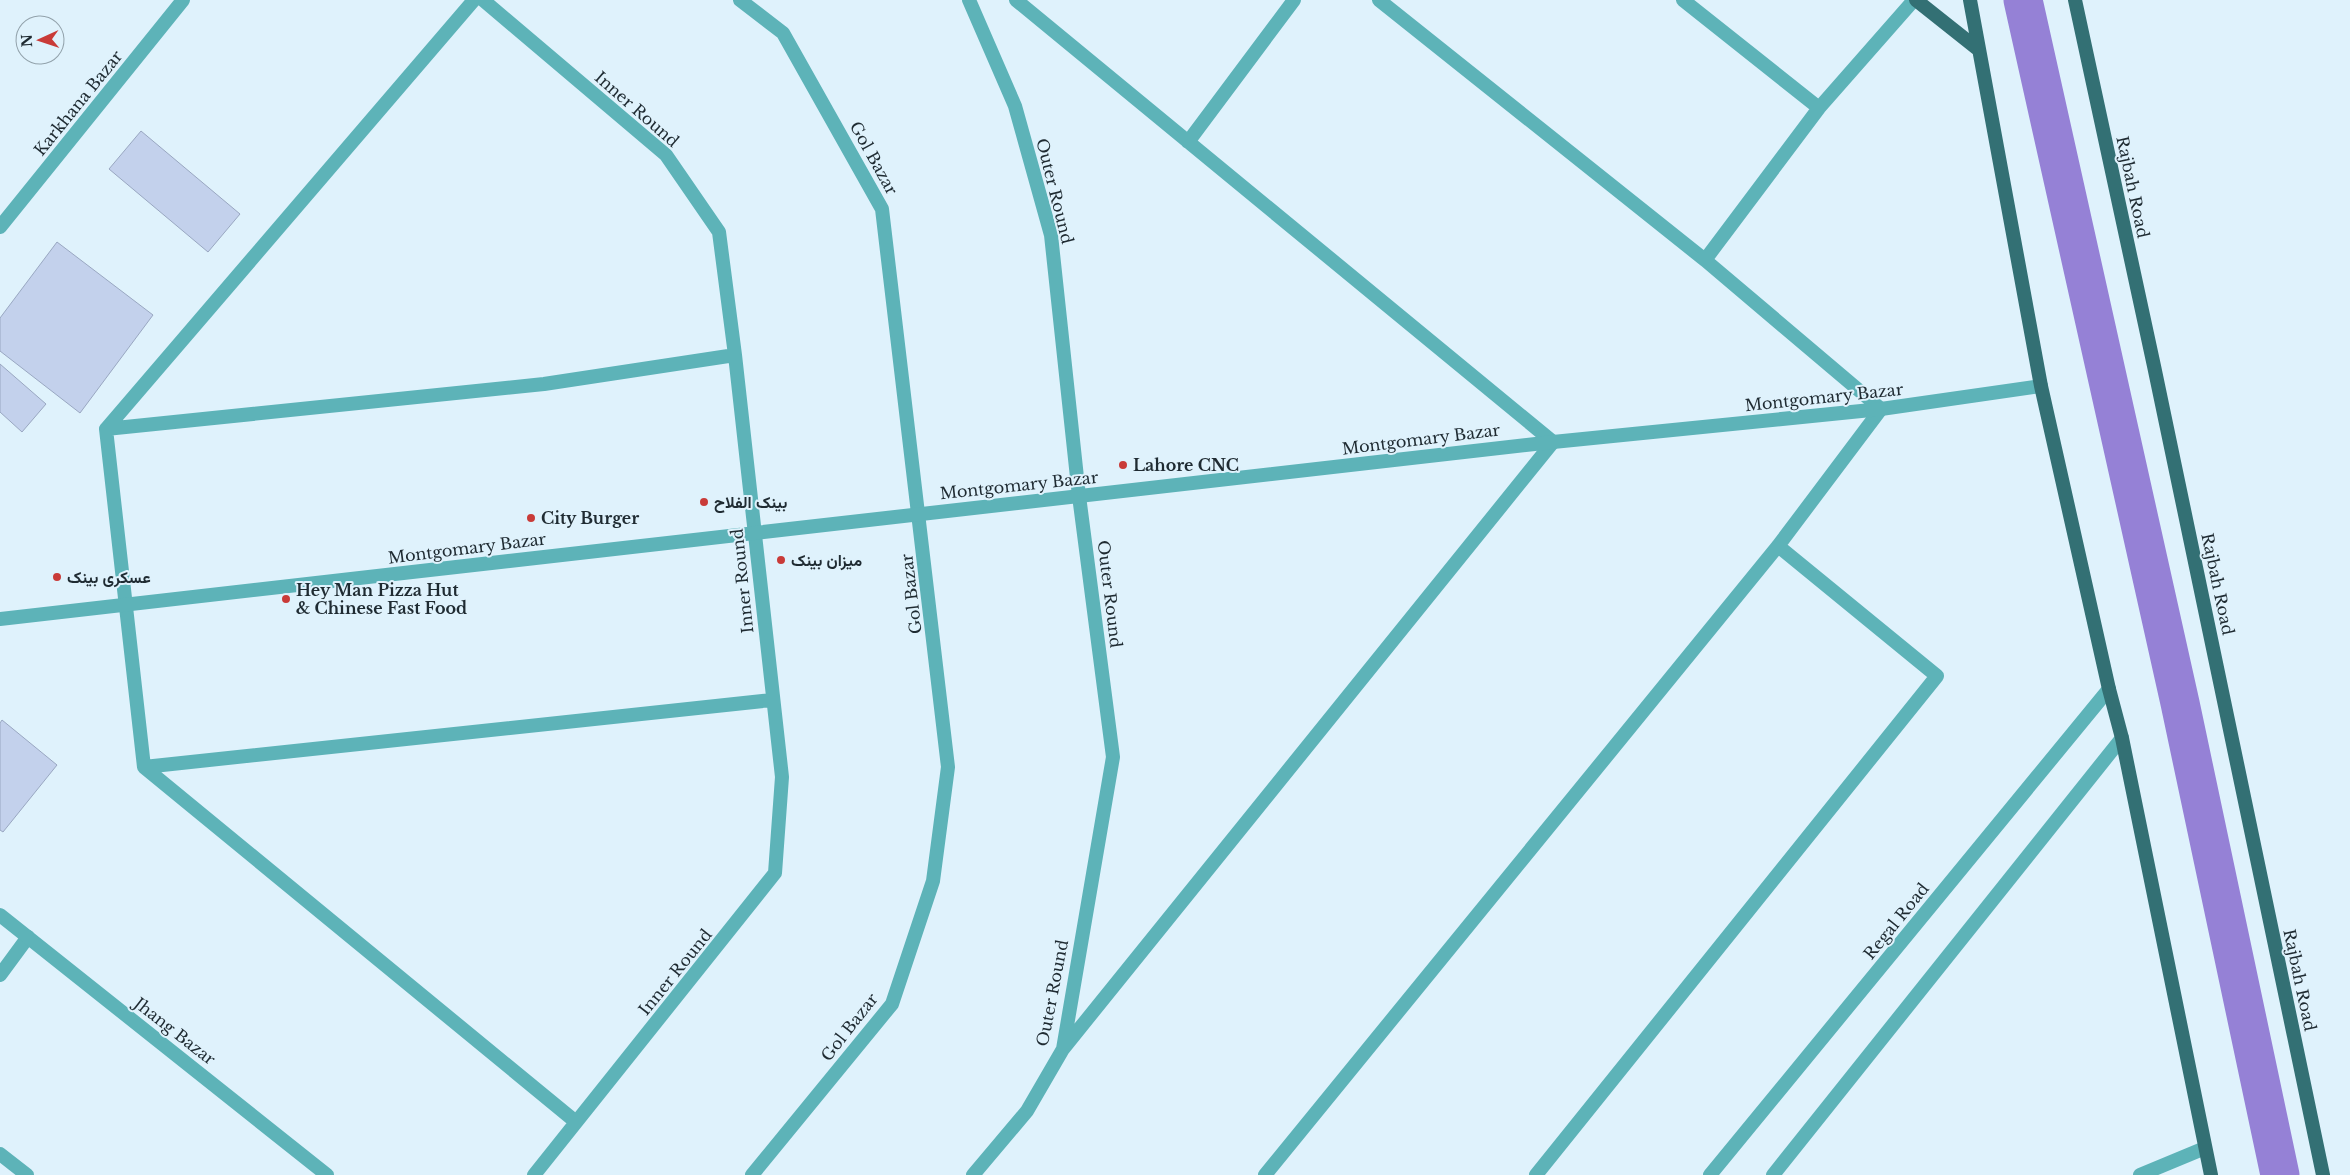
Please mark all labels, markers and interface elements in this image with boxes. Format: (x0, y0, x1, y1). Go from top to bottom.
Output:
north arrow (15, 15, 65, 65)
text: N (18, 34, 36, 48)
street label: Karkhana Bazar (29, 46, 127, 160)
street label: Inner Round (591, 67, 683, 151)
street label: Gol Bazar (846, 118, 902, 198)
street label: Rajbah Road (2112, 134, 2154, 240)
street label: Outer Round (1032, 136, 1078, 246)
street label: Montgomary Bazar (1744, 379, 1905, 415)
street label: Montgomary Bazar (1341, 419, 1502, 459)
place label: Lahore CNC (1133, 455, 1239, 475)
marker: Lahore CNC (1117, 459, 1129, 471)
street label: Montgomary Bazar (939, 467, 1100, 503)
place label: بینک الفلاح (714, 492, 787, 513)
marker: بینک الفلاح (698, 496, 710, 508)
place label: City Burger (541, 508, 639, 528)
marker: City Burger (525, 512, 537, 524)
street label: Inner Round (727, 527, 757, 634)
street label: Montgomary Bazar (387, 528, 548, 568)
street label: Rajbah Road (2197, 531, 2239, 637)
street label: Outer Round (1093, 539, 1127, 649)
place label: میزان بینک (791, 550, 862, 571)
street label: Gol Bazar (896, 552, 926, 635)
marker: میزان بینک (775, 554, 787, 566)
place label: عسکری بینک (67, 567, 151, 588)
marker: عسکری بینک (51, 571, 63, 583)
place label: Hey Man Pizza Hut & Chinese Fast Food (296, 580, 467, 618)
marker: Hey Man Pizza Hut & Chinese Fast Food (280, 593, 292, 605)
street label: Regal Road (1859, 879, 1933, 963)
street label: Inner Round (634, 925, 716, 1019)
street label: Rajbah Road (2279, 927, 2321, 1033)
street label: Outer Round (1032, 938, 1072, 1048)
street label: Gol Bazar (816, 989, 882, 1065)
street label: Jhang Bazar (129, 992, 220, 1069)

